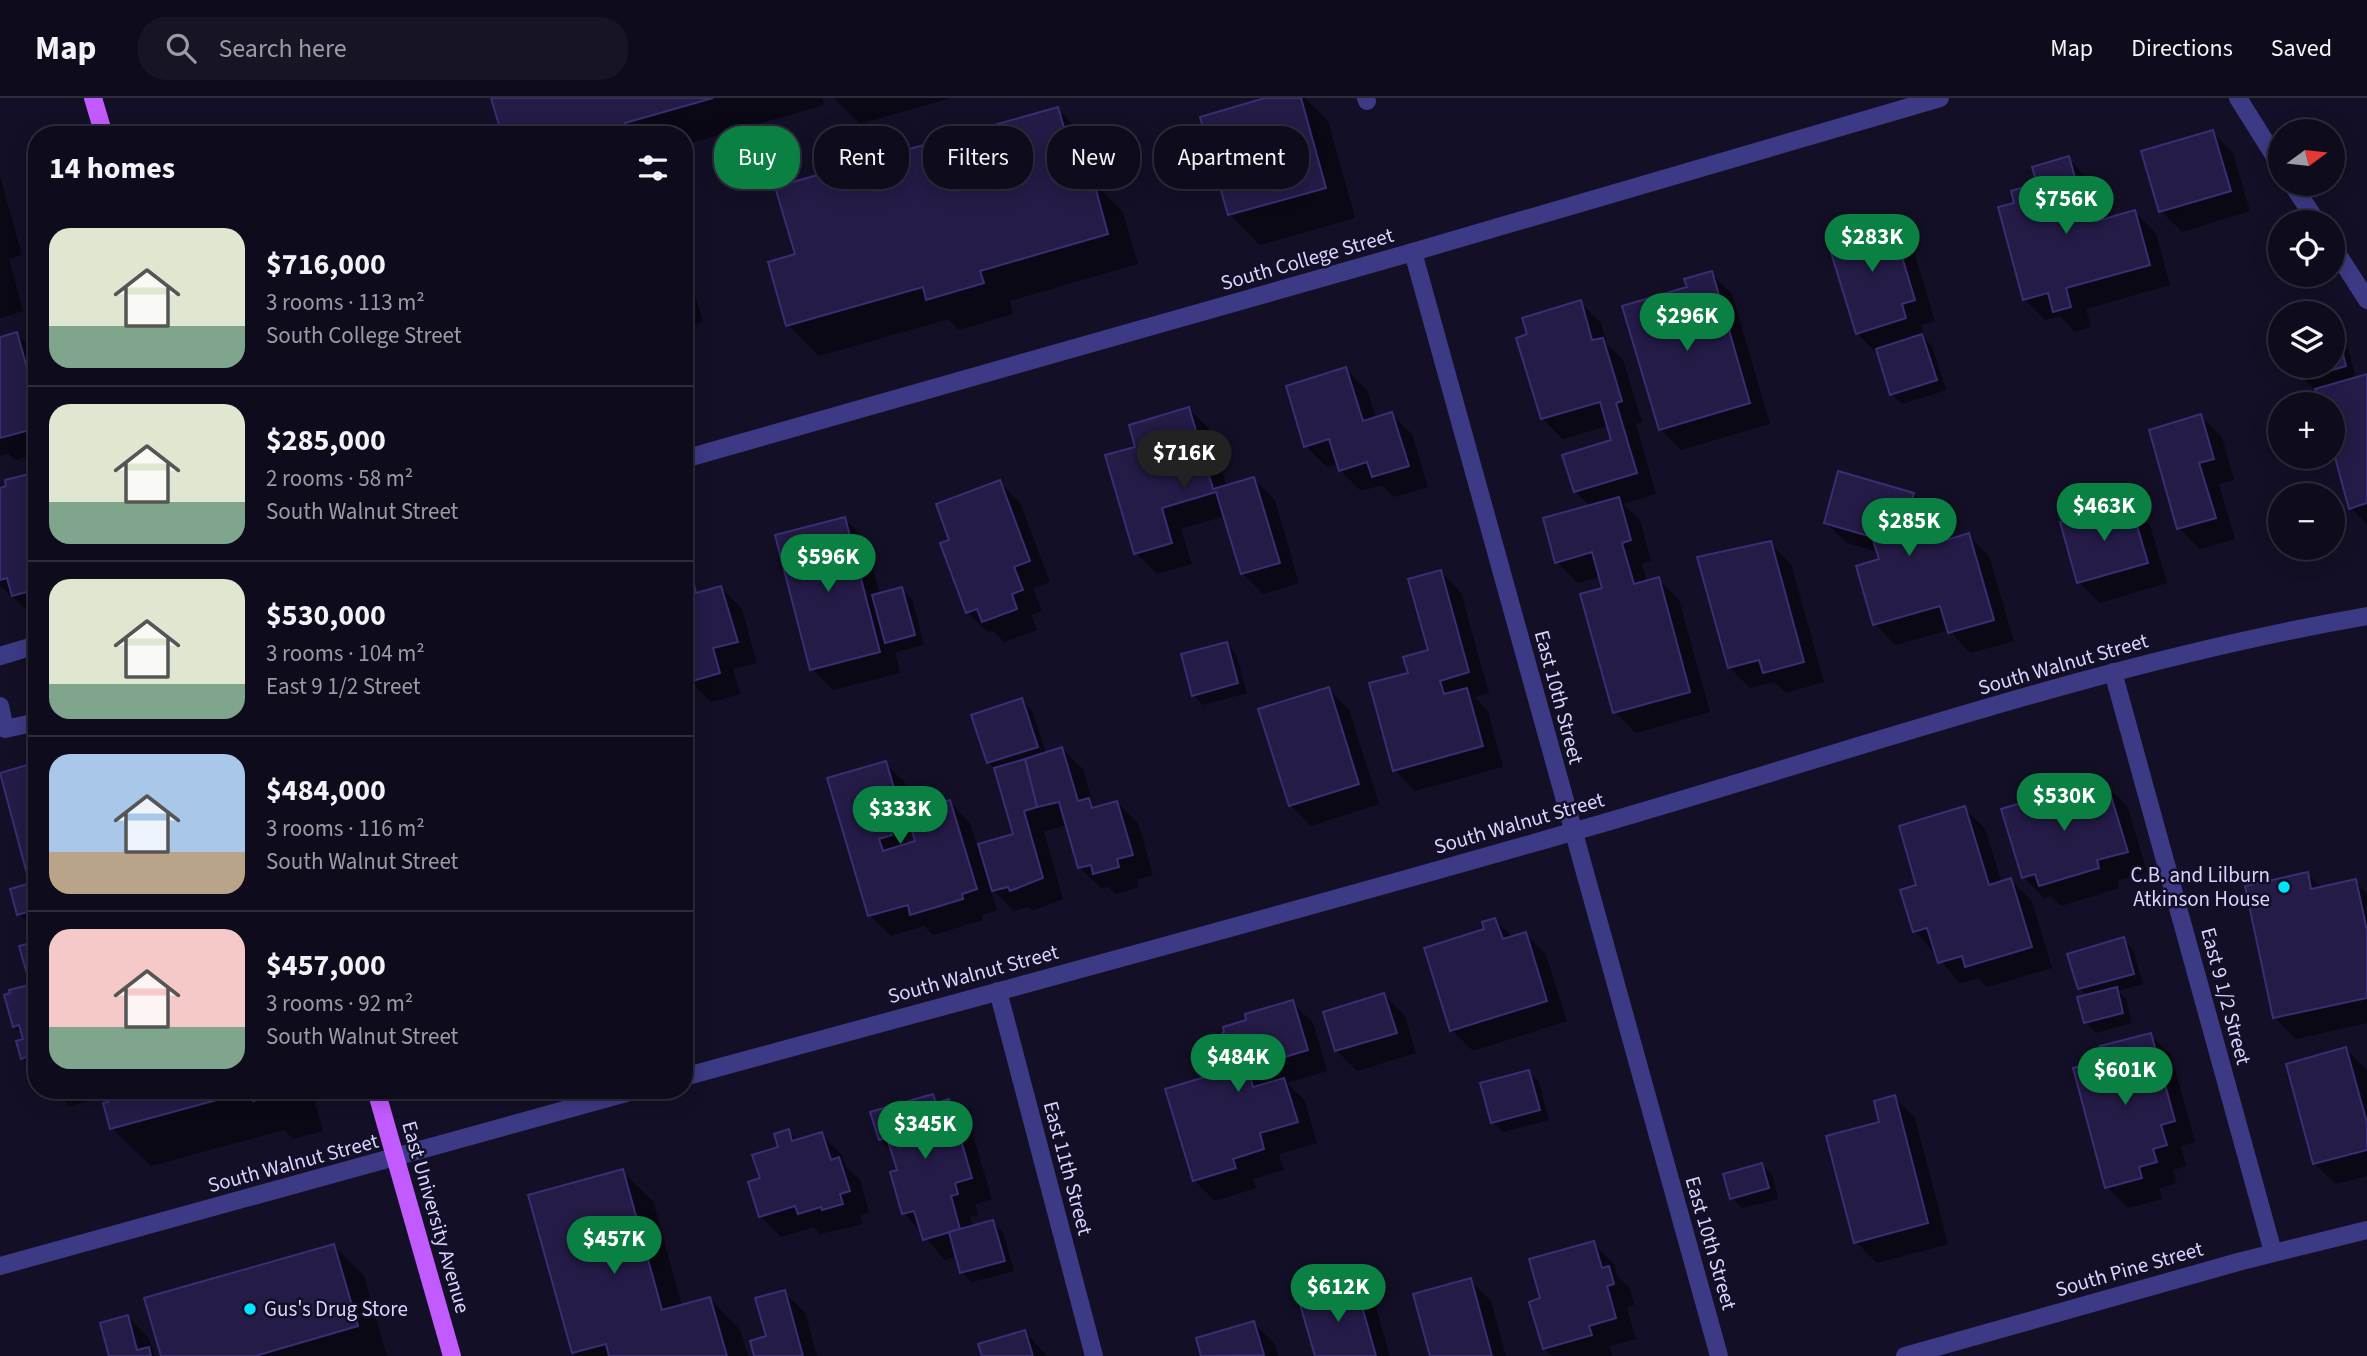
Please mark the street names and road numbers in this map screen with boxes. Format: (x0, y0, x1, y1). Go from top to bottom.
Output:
street label: South College Street (1217, 220, 1397, 298)
street label: South Walnut Street (1974, 625, 2152, 703)
street label: East 10th Street (1527, 627, 1591, 767)
street label: South Walnut Street (1430, 784, 1608, 862)
street label: East 9 1/2 Street (2193, 924, 2259, 1068)
street label: South Walnut Street (884, 937, 1062, 1011)
street label: East 11th Street (1036, 1098, 1100, 1238)
street label: East University Avenue (394, 1117, 478, 1317)
street label: South Walnut Street (204, 1126, 382, 1200)
street label: East 10th Street (1678, 1173, 1744, 1313)
street label: South Pine Street (2052, 1234, 2206, 1304)

